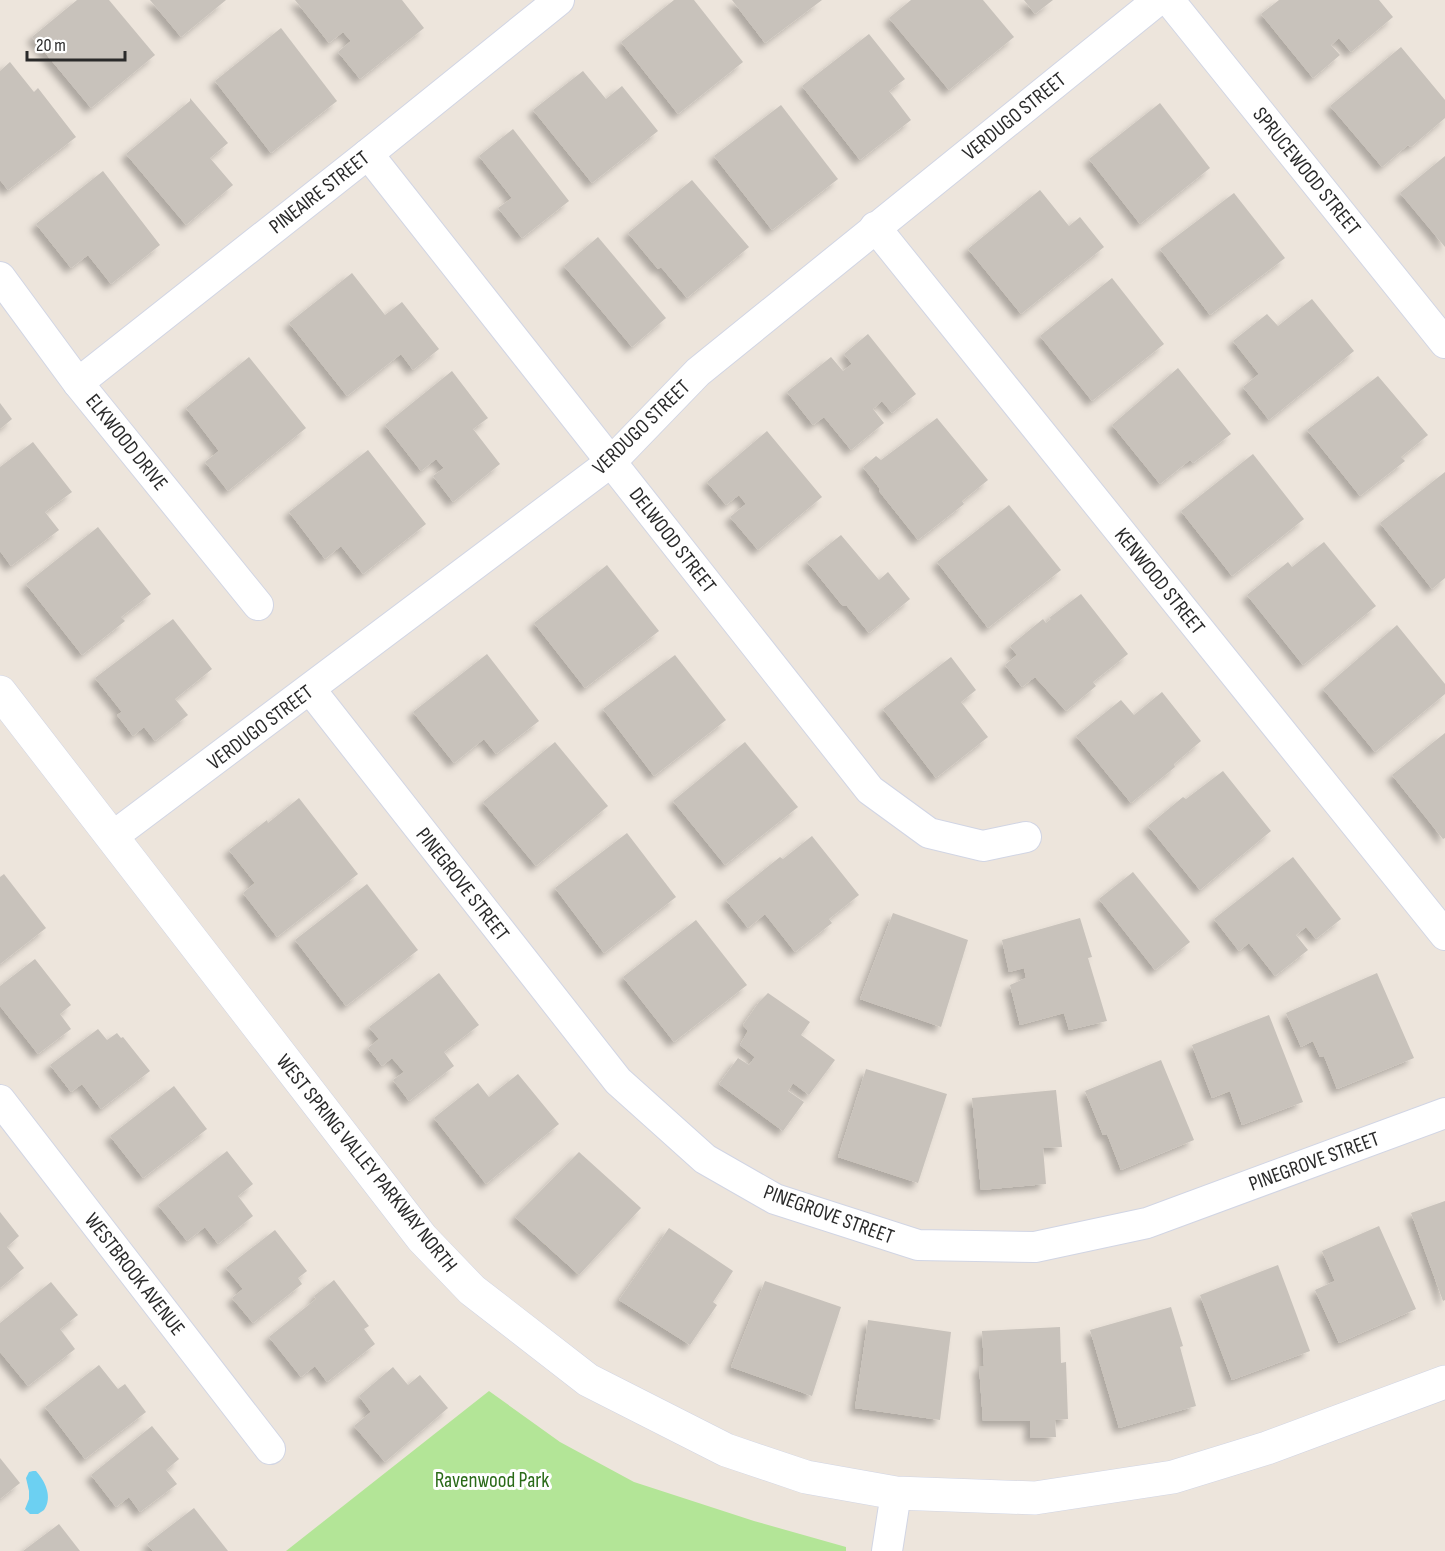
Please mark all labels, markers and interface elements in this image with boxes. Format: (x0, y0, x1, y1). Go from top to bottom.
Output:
scale bar (27, 24, 124, 62)
text: 20 m (36, 35, 66, 56)
street label: VERDUGO STREET (958, 67, 1071, 166)
street label: SPRUCEWOOD STREET (1247, 102, 1366, 241)
street label: PINEAIRE STREET (264, 145, 375, 239)
street label: VERDUGO STREET (587, 374, 696, 480)
street label: ELKWOOD DRIVE (80, 389, 173, 495)
street label: DELWOOD STREET (624, 483, 722, 598)
street label: KENWOOD STREET (1109, 523, 1210, 640)
street label: VERDUGO STREET (203, 679, 318, 775)
street label: PINEGROVE STREET (411, 823, 515, 946)
street label: WEST SPRING VALLEY PARKWAY NORTH (271, 1049, 462, 1277)
street label: PINEGROVE STREET (1246, 1126, 1383, 1197)
street label: PINEGROVE STREET (760, 1179, 898, 1250)
street label: WESTBROOK AVENUE (79, 1208, 190, 1340)
park label: Ravenwood Park (435, 1468, 549, 1493)

